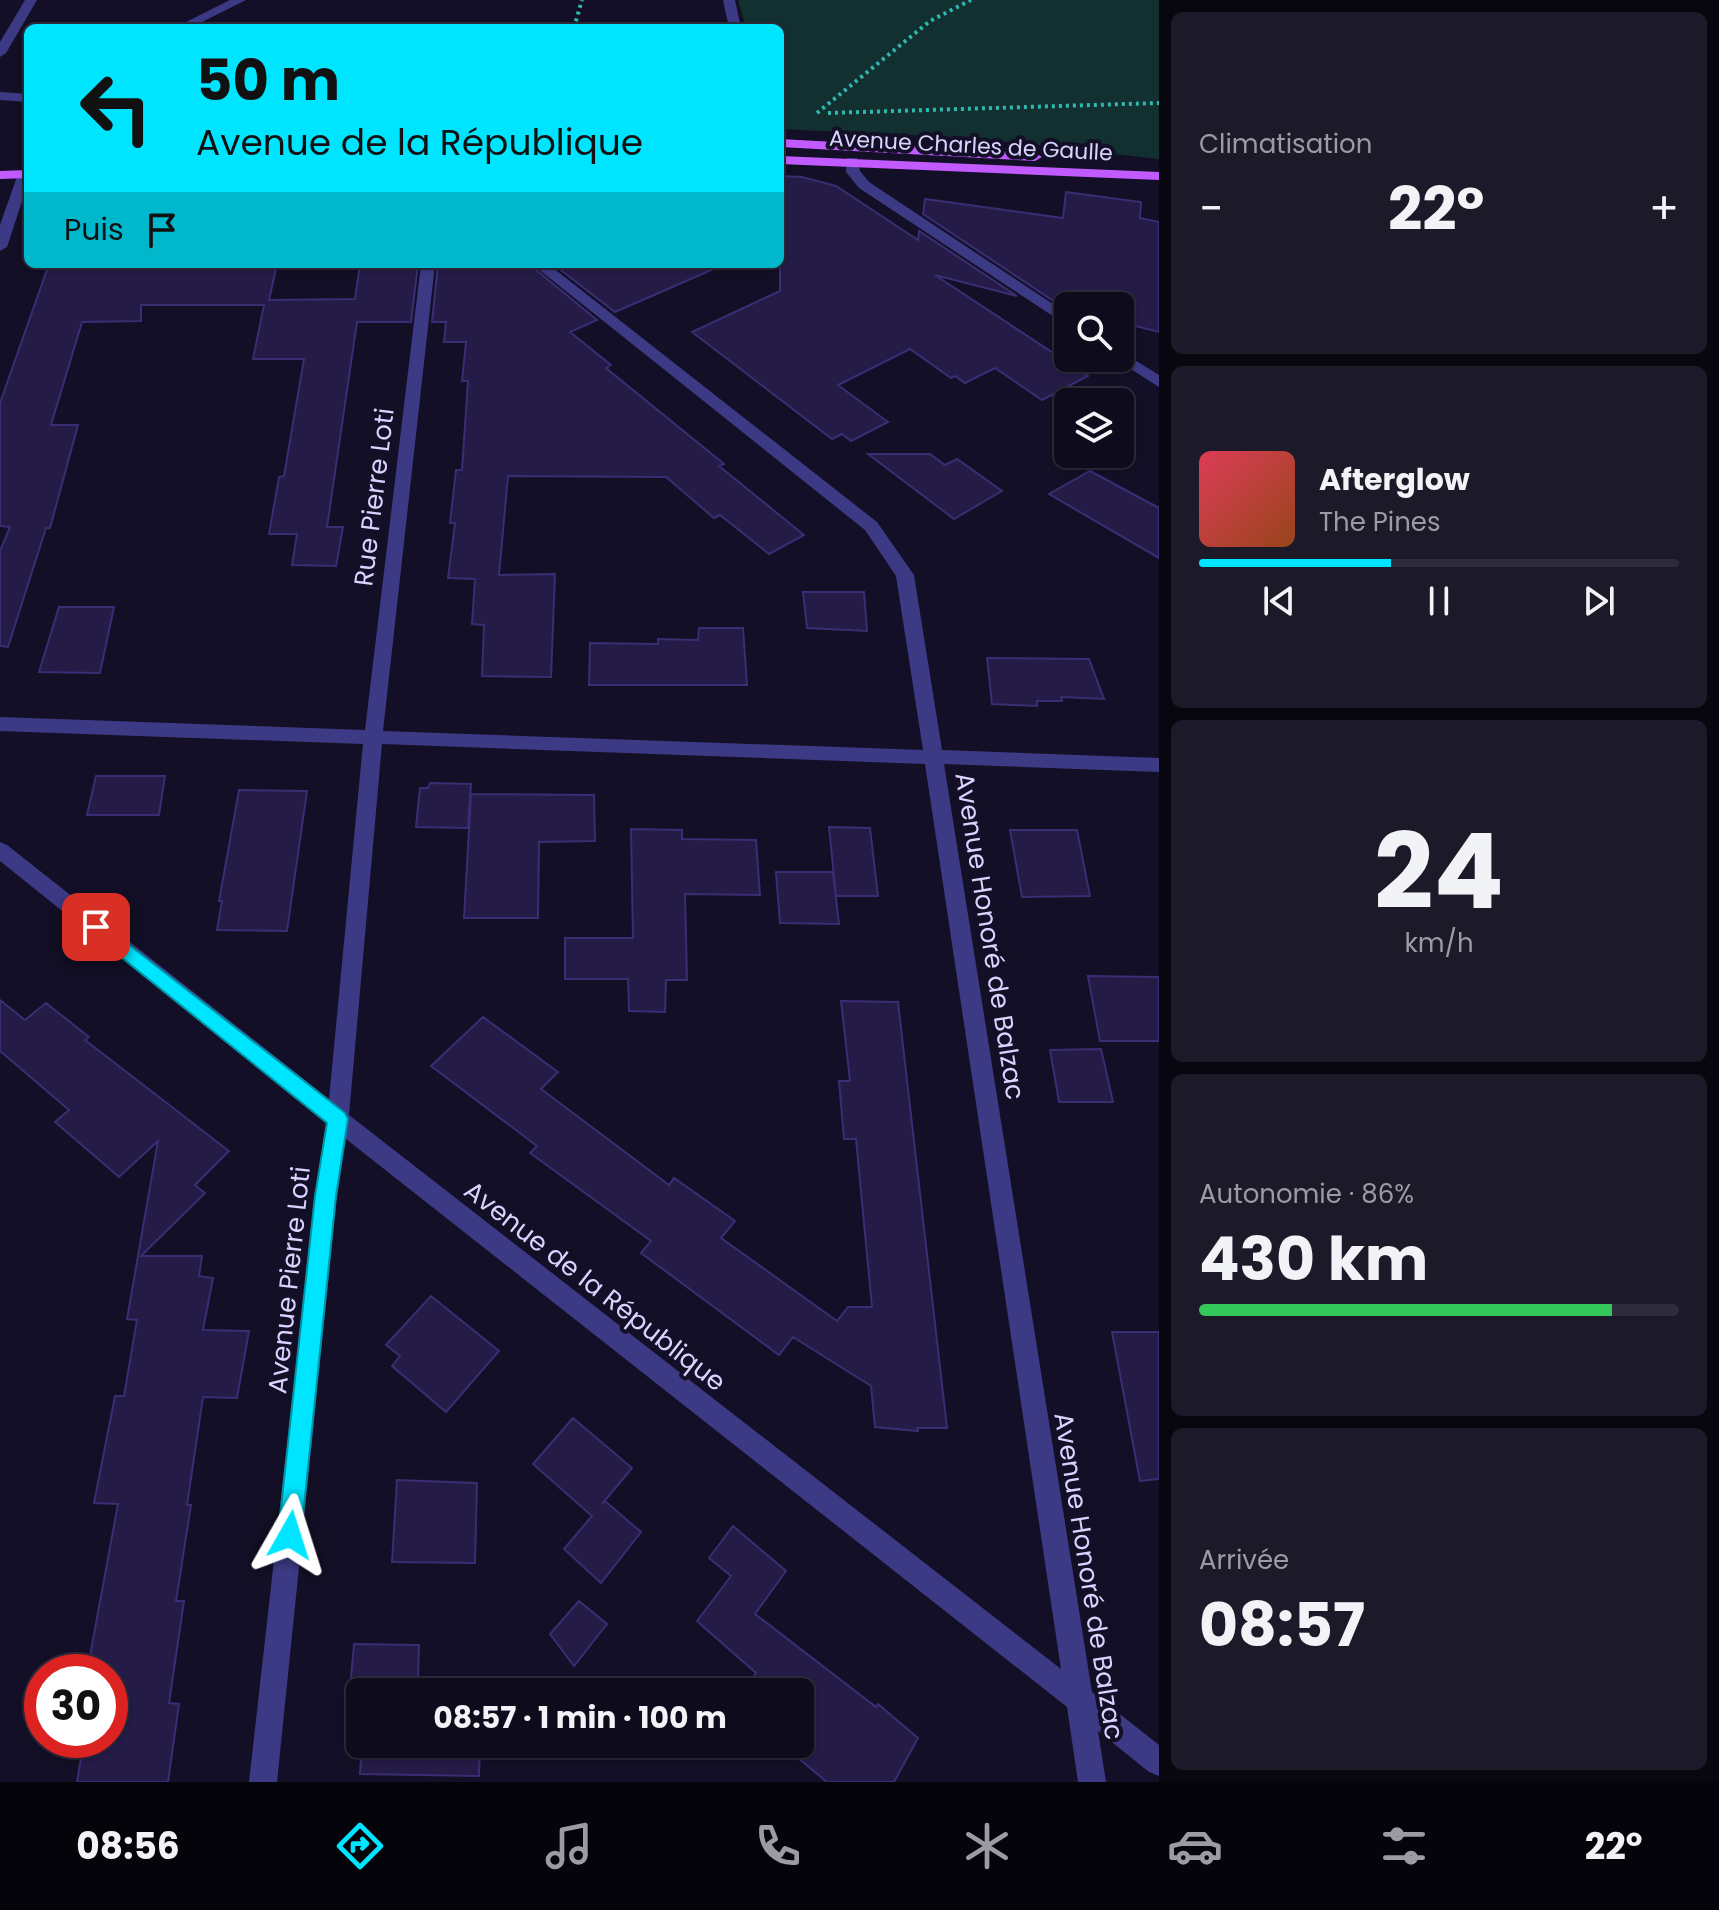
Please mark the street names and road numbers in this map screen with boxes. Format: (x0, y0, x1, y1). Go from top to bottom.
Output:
street label: Avenue Charles de Gaulle (828, 123, 1114, 168)
street label: Rue Pierre Loti (345, 406, 403, 588)
street label: Avenue Honoré de Balzac (946, 770, 1034, 1102)
street label: Avenue Pierre Loti (259, 1165, 319, 1395)
street label: Avenue de la République (457, 1172, 733, 1400)
street label: Avenue Honoré de Balzac (1045, 1410, 1133, 1742)

